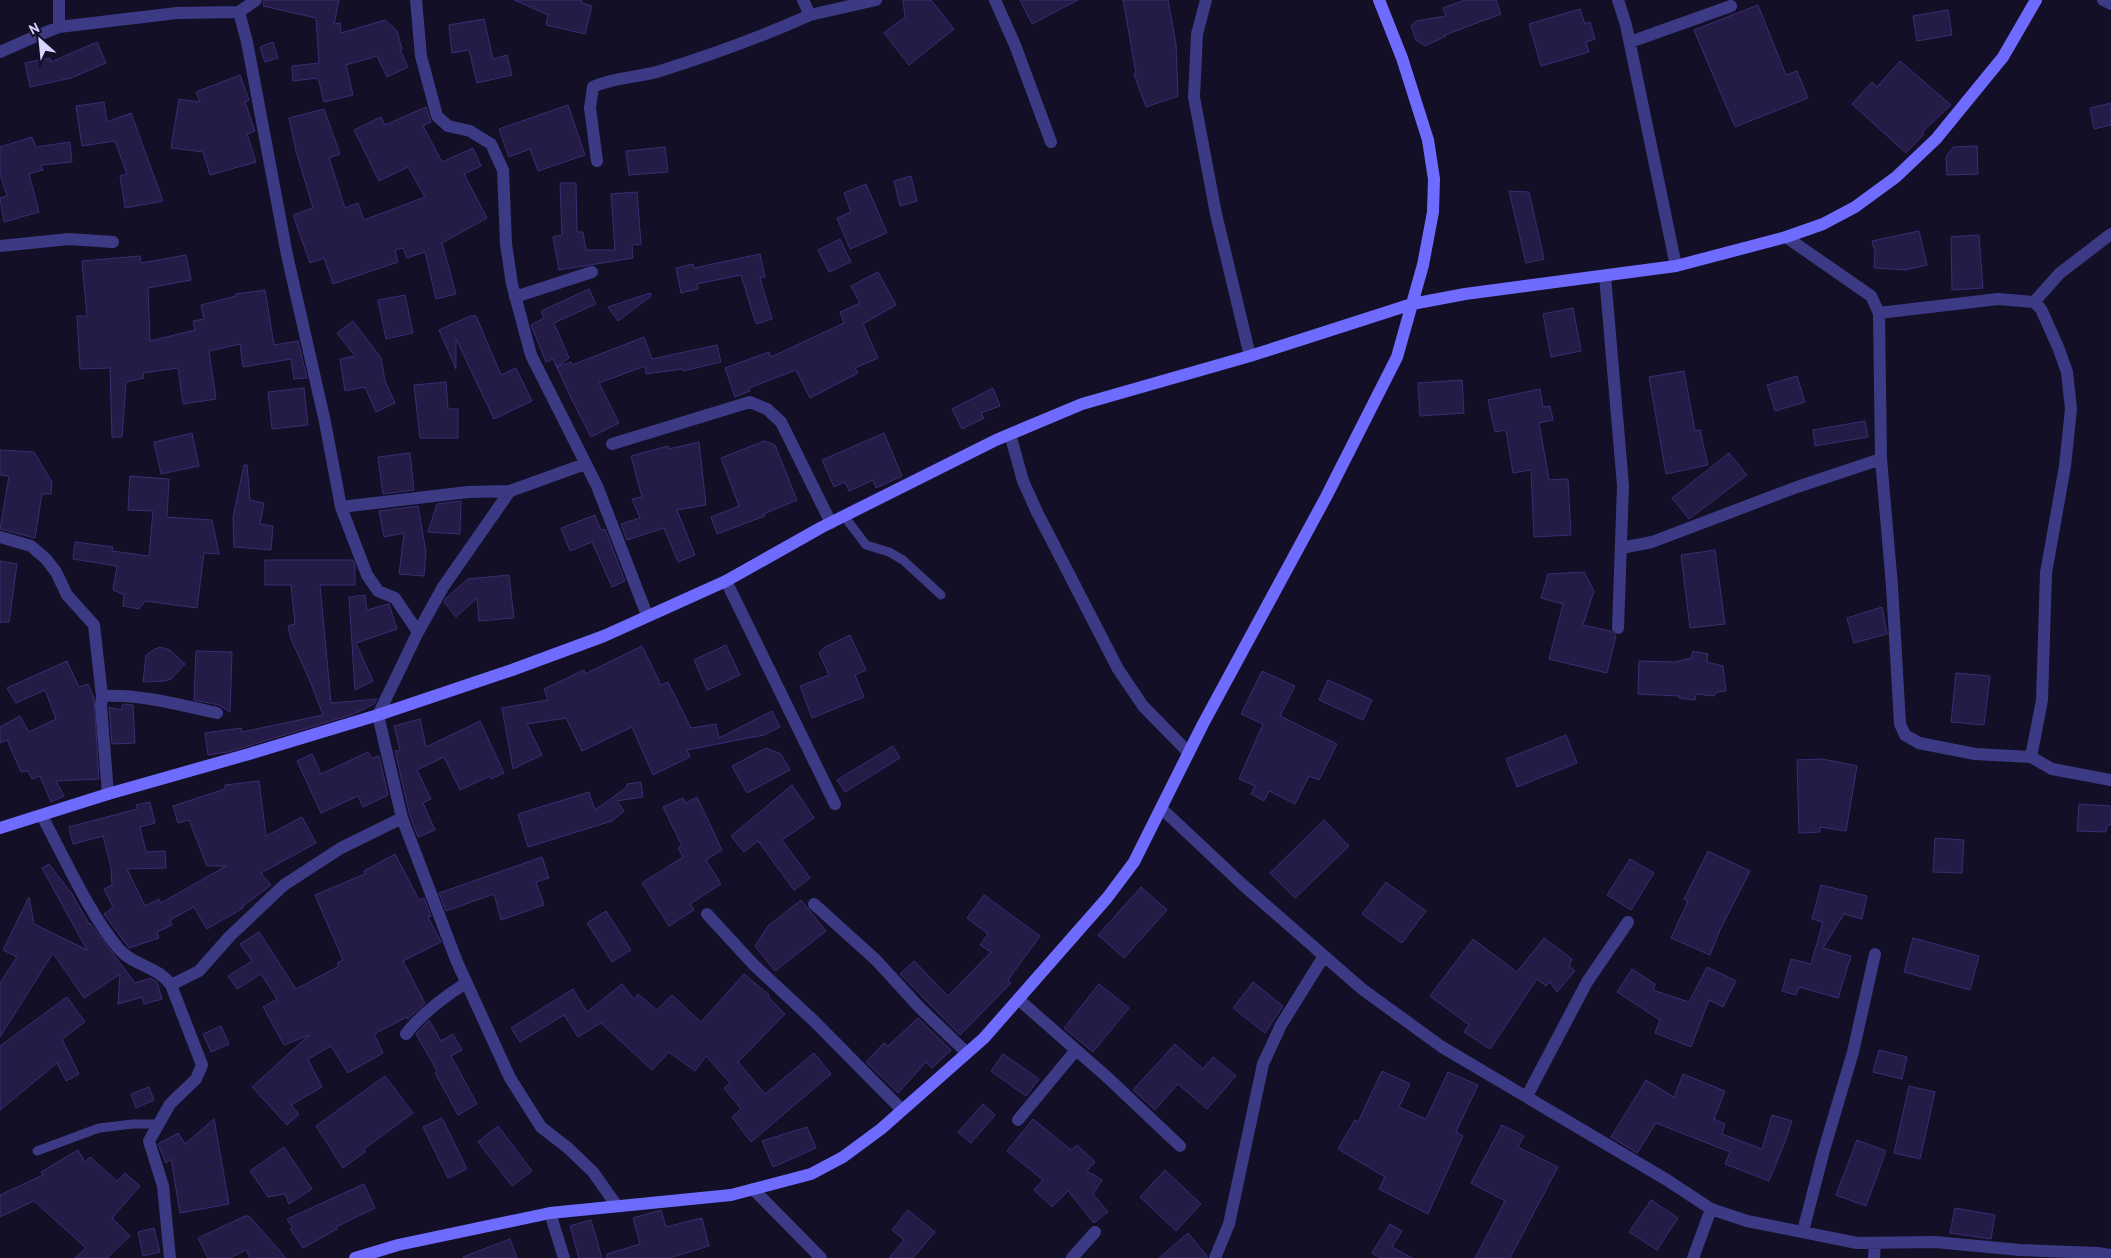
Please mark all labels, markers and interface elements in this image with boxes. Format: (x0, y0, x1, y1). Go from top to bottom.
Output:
north arrow (15, 15, 65, 65)
text: N (26, 18, 42, 39)

